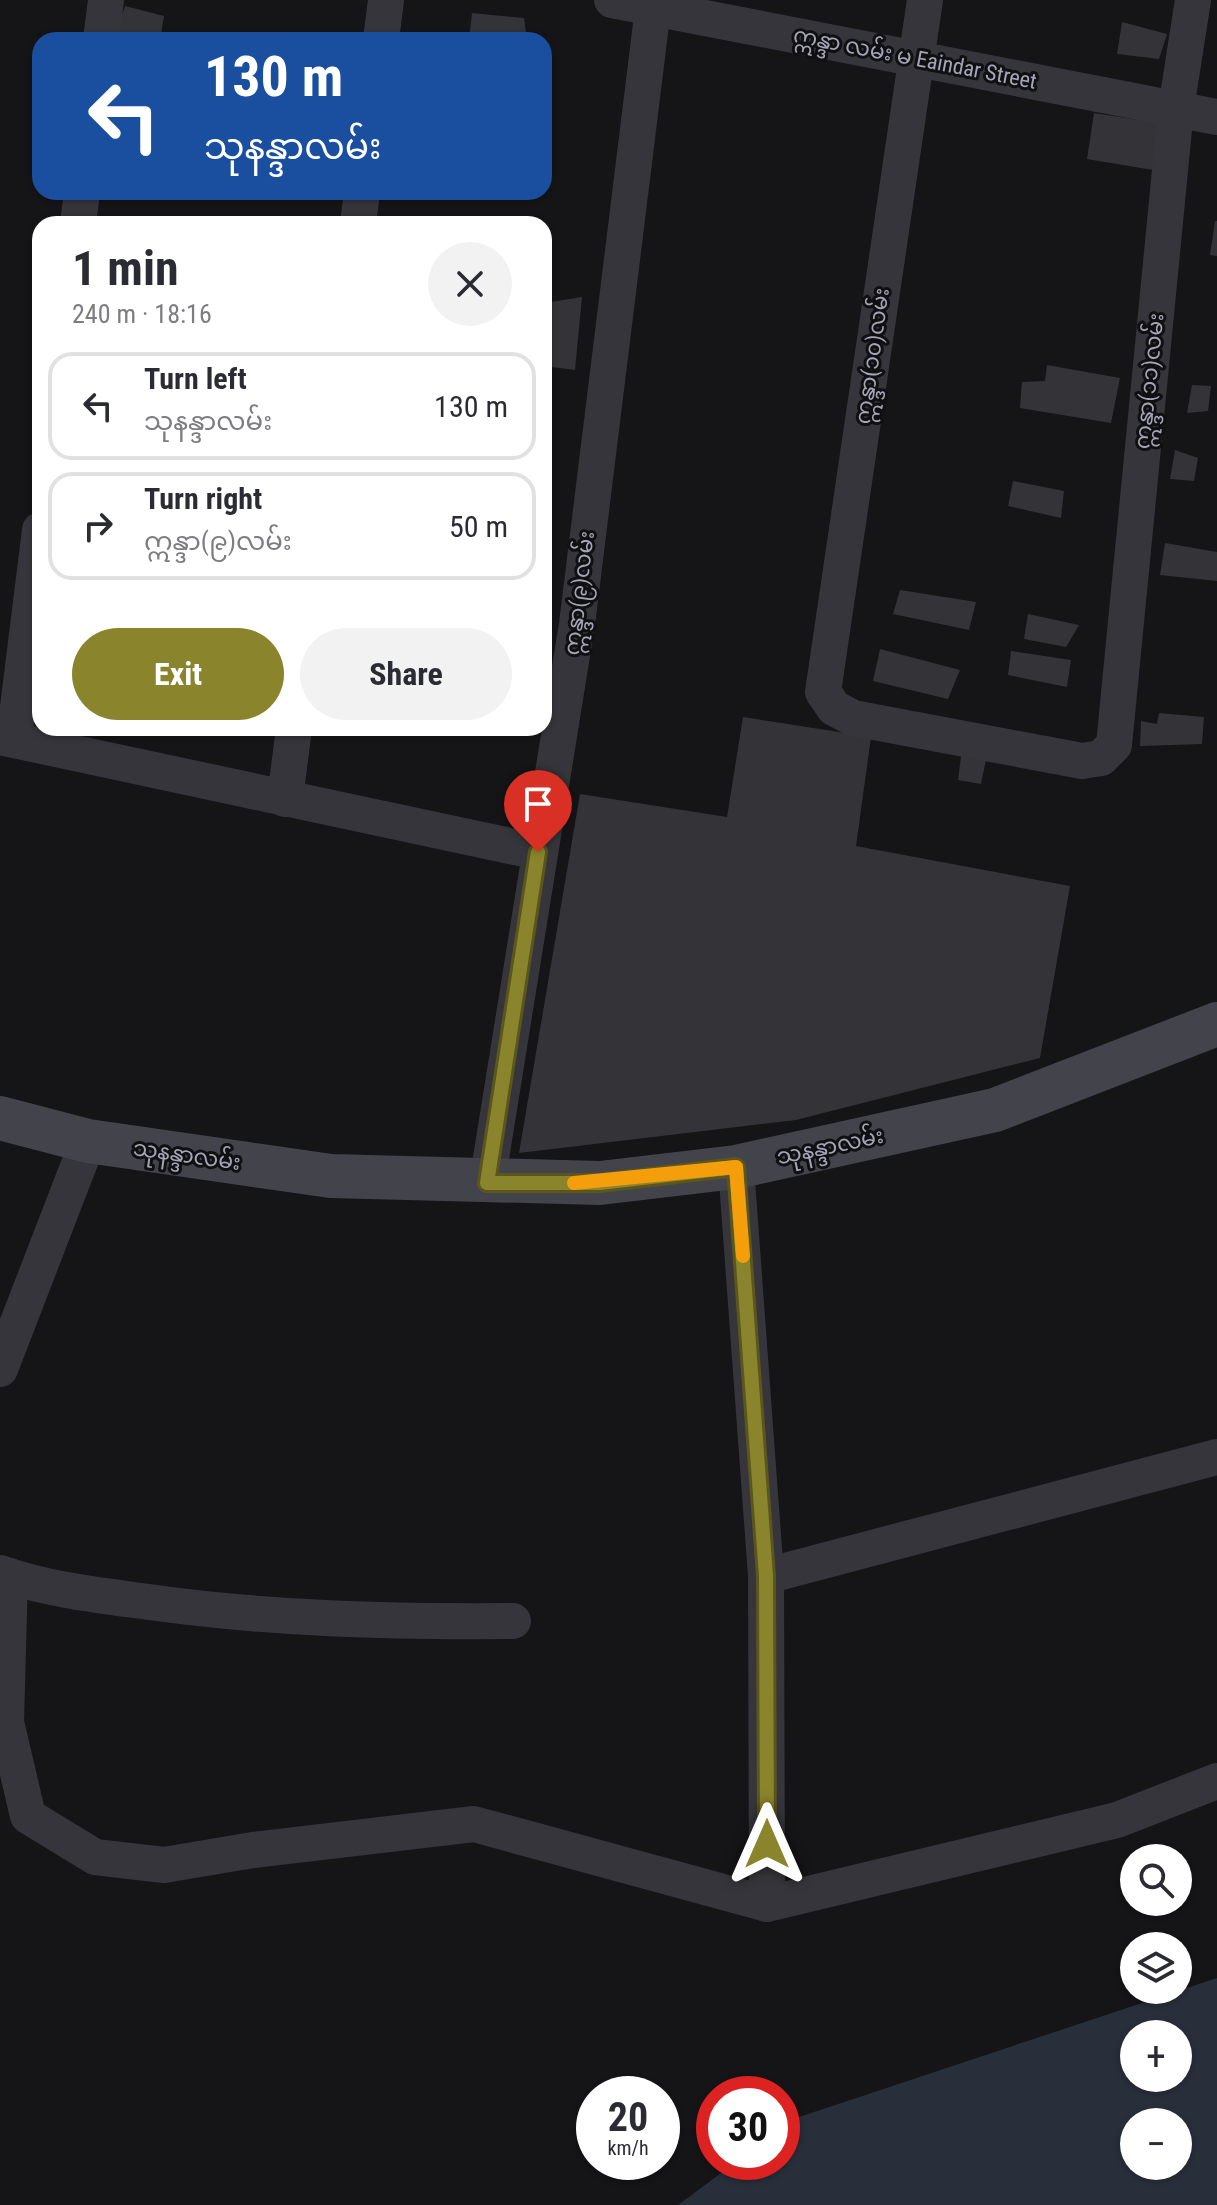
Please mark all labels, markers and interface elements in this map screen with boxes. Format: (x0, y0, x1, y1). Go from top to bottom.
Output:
street label: ဣန္ဒာ လမ်း မ Eaindar Street (790, 19, 1039, 99)
text: 130 m (204, 44, 343, 110)
icon: left (72, 64, 176, 168)
text: သုနန္ဒာလမ်း (204, 126, 381, 168)
text: 1 min (72, 240, 179, 297)
button: close (428, 242, 512, 326)
street label: ဣန္ဒာ(၁၀)လမ်း (847, 286, 899, 426)
text: 240 m · 18:16 (72, 299, 212, 329)
street label: ဣန္ဒာ(၁၁)လမ်း (1126, 311, 1174, 451)
text: Turn left (144, 361, 247, 396)
icon: left (76, 384, 120, 428)
text: 130 m (434, 389, 508, 424)
text: သုနန္ဒာလမ်း (144, 406, 272, 436)
text: Turn right (144, 481, 262, 516)
icon: right (76, 504, 120, 548)
text: 50 m (449, 509, 508, 544)
text: ဣန္ဒာ(၉)လမ်း (144, 526, 292, 556)
street label: ဣန္ဒာ(၉)လမ်း (556, 529, 605, 657)
button: Exit (72, 628, 284, 720)
button: Share (300, 628, 512, 720)
pin (504, 770, 572, 852)
icon: arrive (516, 782, 560, 826)
street label: သုနန္ဒာလမ်း (774, 1120, 887, 1175)
street label: သုနန္ဒာလမ်း (131, 1132, 243, 1180)
position arrow (725, 1802, 809, 1886)
map controls (1120, 1844, 1192, 2180)
button: search (1120, 1844, 1192, 1916)
button: layers (1120, 1932, 1192, 2004)
button: + (1120, 2020, 1192, 2092)
speed limit sign: 30 (696, 2076, 800, 2180)
text: 20 (608, 2094, 648, 2141)
button: − (1120, 2108, 1192, 2180)
text: km/h (607, 2136, 649, 2160)

